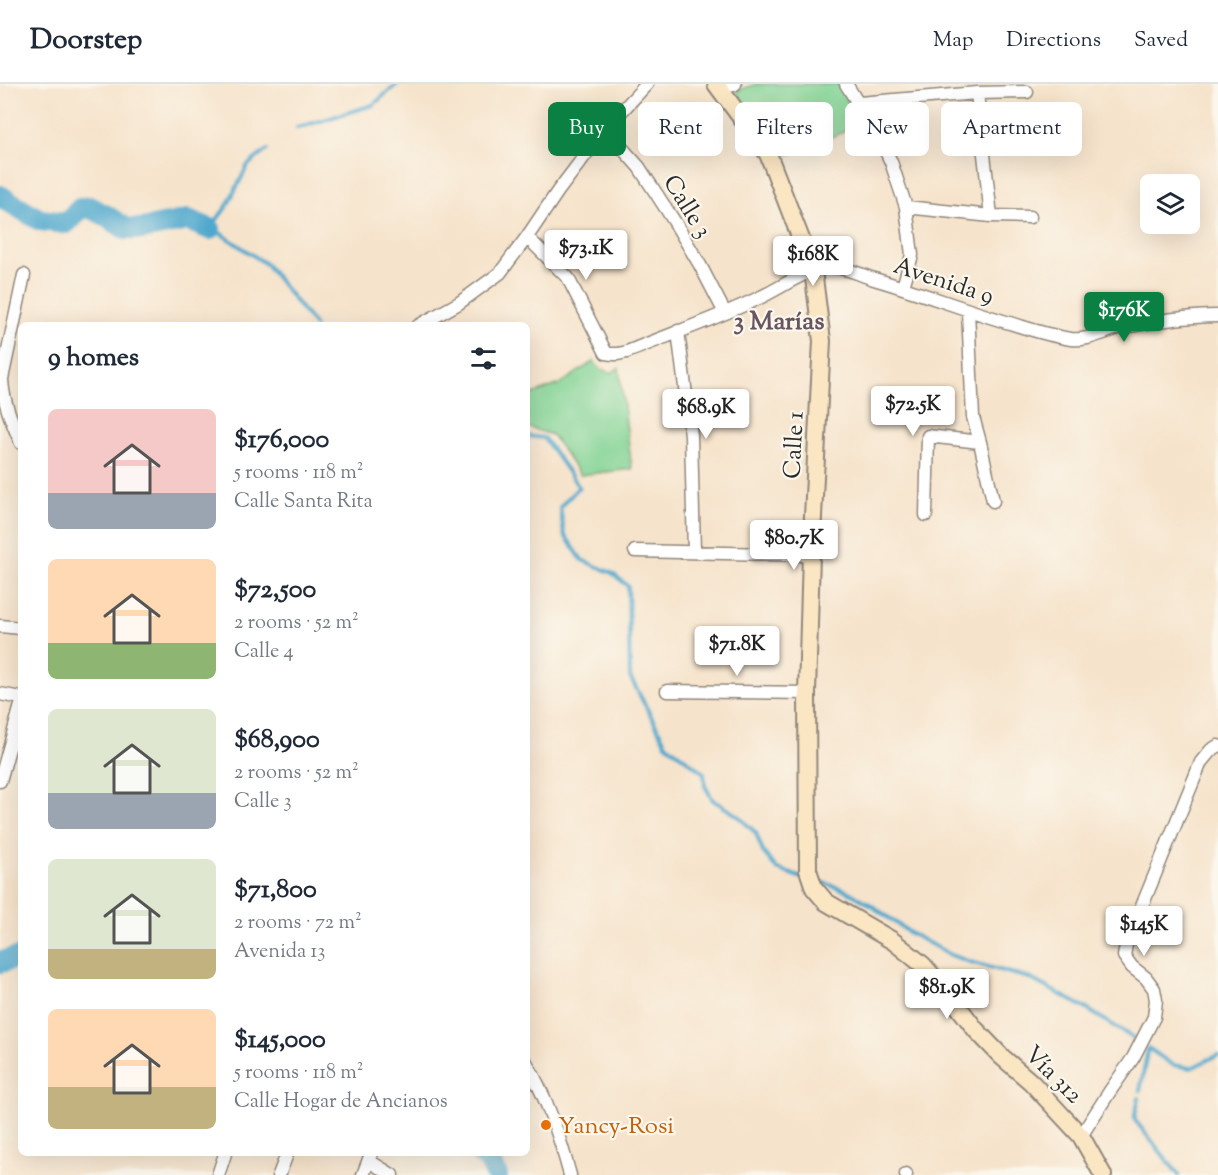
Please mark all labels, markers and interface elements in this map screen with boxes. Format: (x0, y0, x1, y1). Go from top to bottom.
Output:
text: Doorstep (30, 21, 142, 61)
text: Map (933, 26, 973, 56)
text: Directions (1006, 26, 1101, 56)
text: Saved (1134, 26, 1188, 56)
chip: Buy (548, 102, 626, 156)
chip: Rent (638, 102, 723, 156)
chip: Filters (735, 102, 833, 156)
chip: New (845, 102, 929, 156)
chip: Apartment (941, 102, 1082, 156)
street label: Calle 3 (654, 169, 719, 245)
map controls (1140, 174, 1200, 234)
button: layers (1140, 174, 1200, 234)
pin: $73.1K (537, 230, 635, 281)
text: $73.1K (558, 235, 614, 264)
pin: $168K (771, 236, 855, 287)
text: $168K (787, 241, 839, 270)
street label: Avenida 9 (889, 250, 998, 314)
pin: $176K (1082, 292, 1166, 343)
text: $176K (1098, 297, 1150, 326)
district label: 3 Marías (734, 304, 824, 341)
text: 9 homes (48, 340, 139, 377)
icon: filters (467, 342, 500, 375)
pin: $72.5K (864, 386, 962, 437)
pin: $68.9K (657, 389, 755, 440)
text: $72.5K (885, 391, 941, 420)
text: $68.9K (676, 394, 736, 423)
street label: Calle 1 (776, 410, 814, 480)
text: $176,000 (234, 422, 329, 459)
icon: home (96, 433, 168, 505)
text: 5 rooms · 118 m² (234, 459, 364, 488)
text: Calle Santa Rita (234, 488, 373, 517)
pin: $80.7K (745, 520, 843, 571)
text: $80.7K (764, 525, 824, 554)
text: $72,500 (234, 572, 316, 609)
icon: home (96, 583, 168, 655)
text: 2 rooms · 52 m² (234, 609, 359, 638)
pin: $71.8K (688, 626, 786, 677)
text: $71.8K (709, 631, 766, 660)
text: Calle 4 (234, 638, 294, 667)
text: $68,900 (234, 722, 320, 759)
icon: home (96, 733, 168, 805)
text: 2 rooms · 52 m² (234, 759, 359, 788)
text: Calle 3 (234, 788, 292, 817)
text: $71,800 (234, 872, 317, 909)
icon: home (96, 883, 168, 955)
pin: $145K (1102, 906, 1186, 957)
text: 2 rooms · 72 m² (234, 909, 362, 938)
text: $145K (1120, 911, 1168, 940)
text: Avenida 13 (234, 938, 325, 967)
pin: $81.9K (898, 969, 996, 1020)
text: $81.9K (919, 974, 975, 1003)
text: $145,000 (234, 1022, 326, 1059)
icon: home (96, 1033, 168, 1105)
street label: Vía 312 (1016, 1039, 1089, 1112)
text: 5 rooms · 118 m² (234, 1059, 364, 1088)
text: Calle Hogar de Ancianos (234, 1088, 448, 1117)
place label: Yancy-Rosi (558, 1110, 674, 1144)
marker: Yancy-Rosi (539, 1118, 553, 1132)

